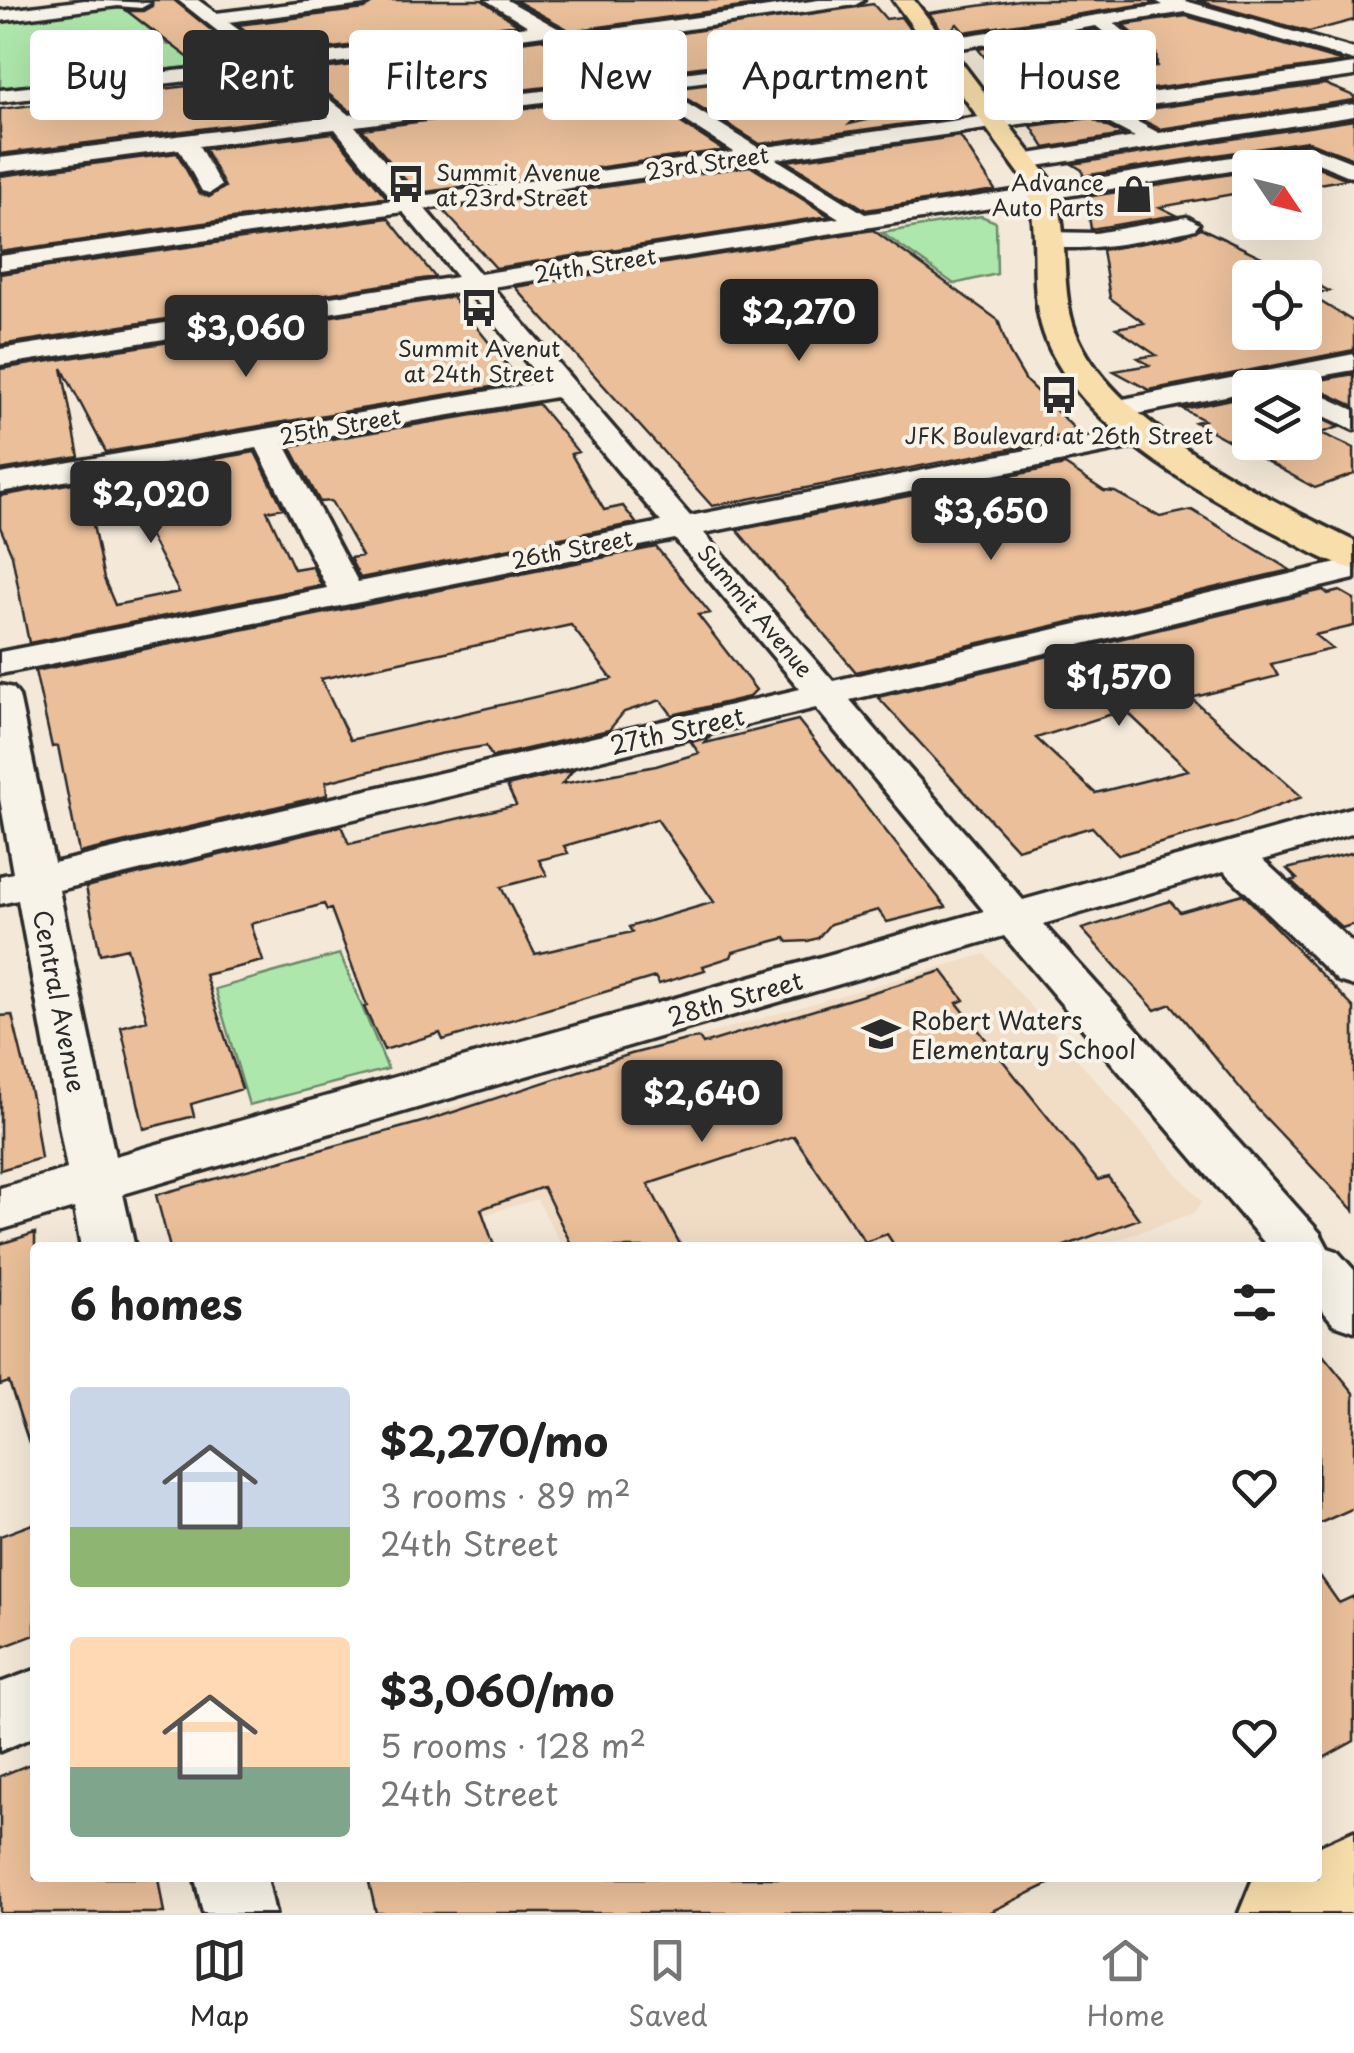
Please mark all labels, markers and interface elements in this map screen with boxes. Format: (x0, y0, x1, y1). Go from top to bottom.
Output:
chip: Buy (30, 30, 163, 120)
chip: Rent (183, 30, 329, 120)
chip: Filters (349, 30, 523, 120)
chip: New (543, 30, 687, 120)
chip: Apartment (707, 30, 964, 120)
chip: House (984, 30, 1156, 120)
street label: 23rd Street (643, 137, 771, 187)
north arrow (1232, 150, 1322, 240)
map controls (1232, 150, 1322, 460)
place label: Summit Avenue at 23rd Street (436, 155, 601, 213)
bus stop icon: Summit Avenue at 23rd Street (385, 163, 427, 205)
place label: Advance Auto Parts (992, 165, 1104, 223)
shop icon: Advance Auto Parts (1113, 173, 1155, 215)
street label: 24th Street (532, 238, 658, 290)
button: locate (1232, 260, 1322, 350)
pin: $2,270 (718, 279, 880, 364)
bus stop icon: Summit Avenut at 24th Street (458, 287, 500, 329)
text: $2,270 (742, 287, 856, 335)
pin: $3,060 (165, 295, 327, 380)
text: $3,060 (187, 303, 305, 351)
place label: Summit Avenut at 24th Street (398, 331, 560, 389)
button: layers (1232, 370, 1322, 460)
bus stop icon: JFK Boulevard at 26th Street (1038, 374, 1080, 416)
street label: 25th Street (277, 398, 403, 452)
place label: JFK Boulevard at 26th Street (905, 418, 1213, 451)
pin: $2,020 (70, 461, 232, 546)
text: $2,020 (92, 469, 210, 517)
pin: $3,650 (910, 478, 1072, 563)
text: $3,650 (934, 486, 1048, 534)
street label: 26th Street (509, 520, 635, 576)
street label: Summit Avenue (690, 536, 822, 684)
pin: $1,570 (1038, 644, 1200, 729)
text: $1,570 (1066, 652, 1172, 700)
street label: 27th Street (606, 696, 748, 764)
street label: Central Avenue (24, 907, 96, 1095)
street label: 28th Street (663, 961, 807, 1035)
place label: Robert Waters Elementary School (911, 1001, 1136, 1068)
school or university icon: Robert Waters Elementary School (860, 1013, 902, 1055)
pin: $2,640 (621, 1060, 783, 1145)
text: $2,640 (643, 1068, 761, 1116)
text: 6 homes (70, 1271, 243, 1334)
icon: filters (1227, 1275, 1282, 1330)
text: $2,270/mo (380, 1408, 608, 1471)
icon: home (150, 1427, 270, 1547)
icon: heart (1227, 1460, 1282, 1515)
text: 3 rooms · 89 m² (380, 1471, 631, 1519)
text: 24th Street (380, 1519, 558, 1567)
text: $3,060/mo (380, 1658, 614, 1721)
icon: home (150, 1677, 270, 1797)
icon: heart (1227, 1710, 1282, 1765)
text: 5 rooms · 128 m² (380, 1721, 646, 1769)
text: 24th Street (380, 1769, 558, 1817)
tab: Map (189, 1933, 249, 2036)
tab: Saved (628, 1933, 708, 2036)
tab: Home (1087, 1933, 1165, 2036)

